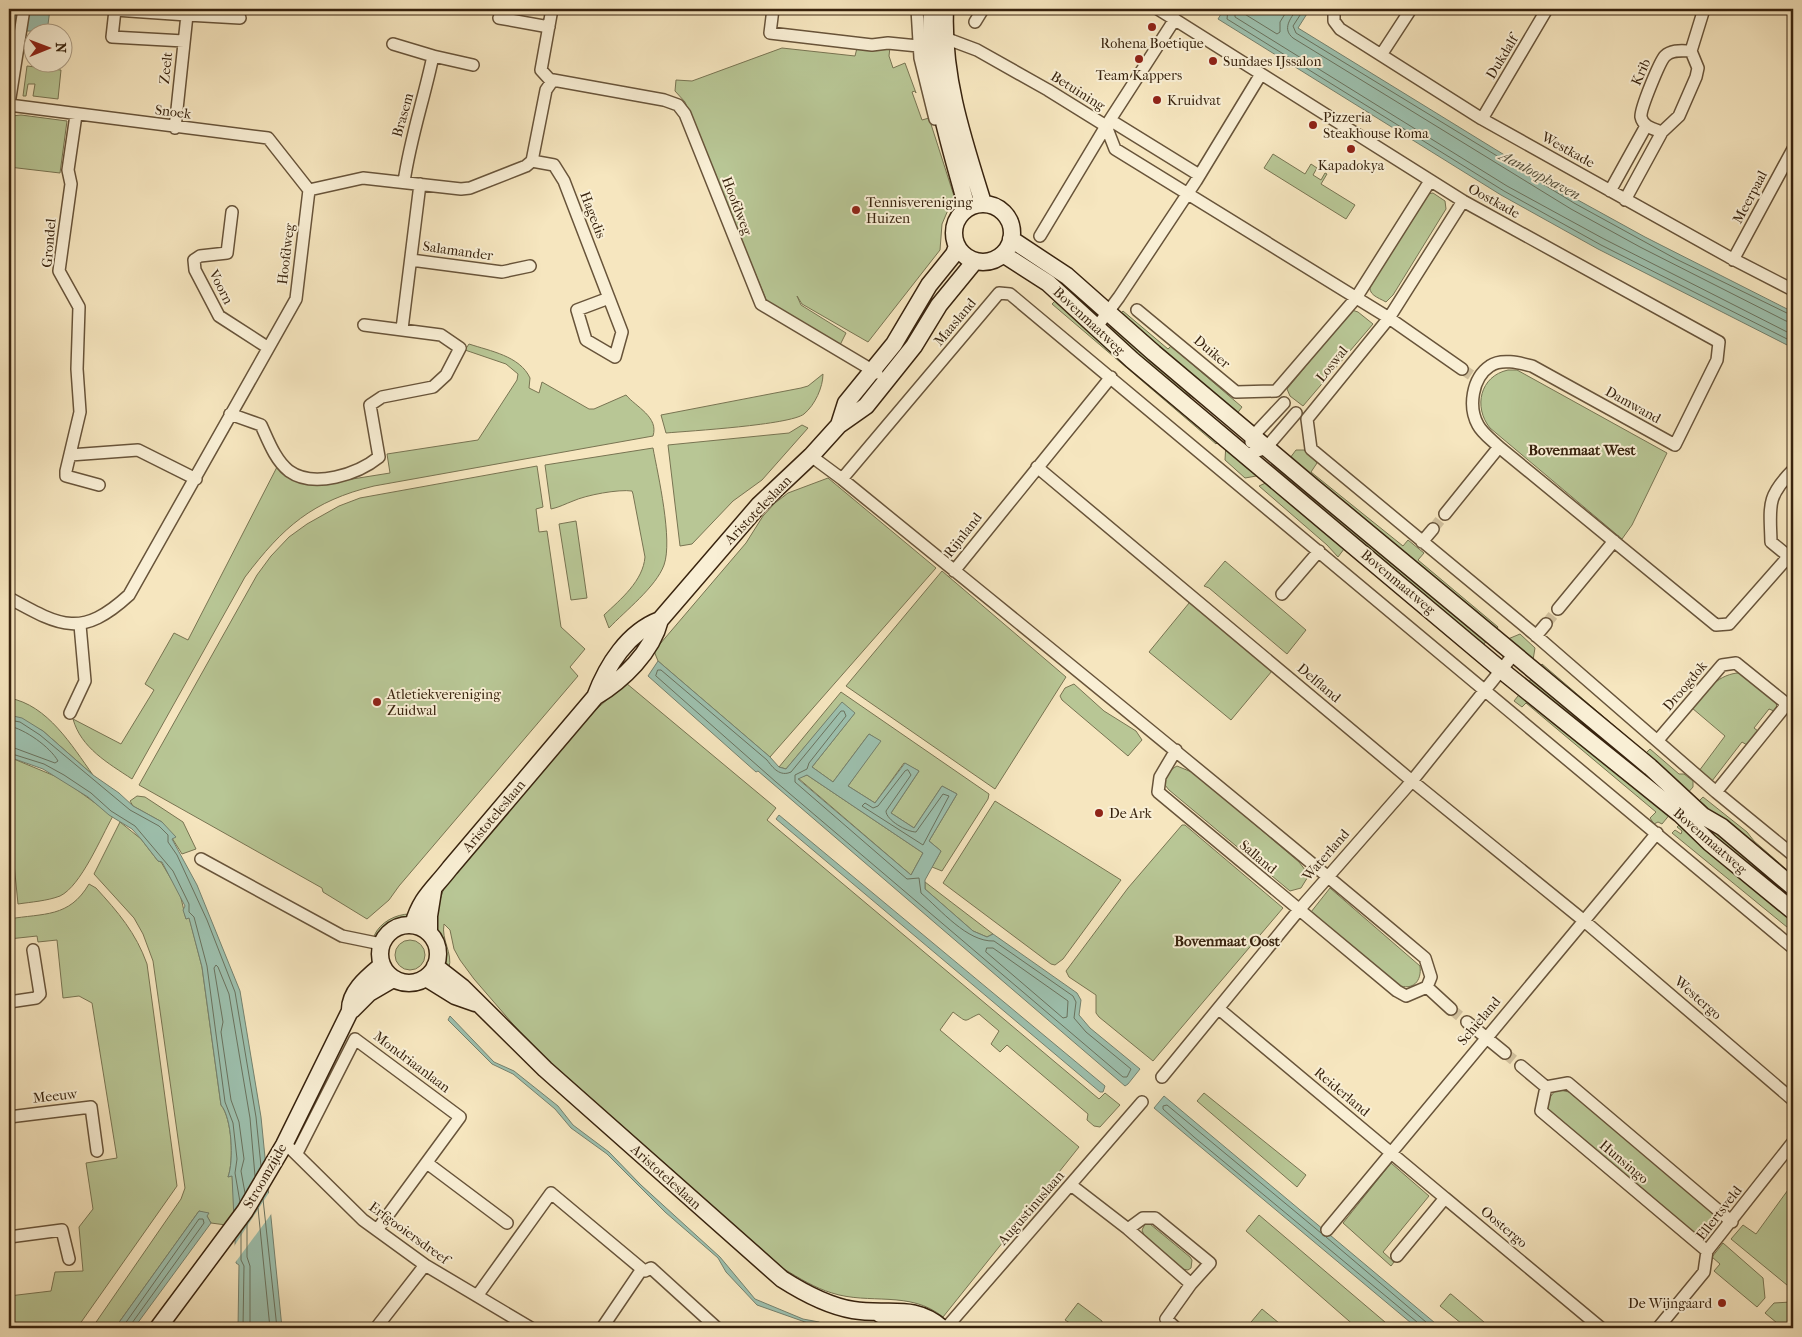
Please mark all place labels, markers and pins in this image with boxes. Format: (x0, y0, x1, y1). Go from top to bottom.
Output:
marker: Rohena Boetique (1146, 21, 1158, 33)
place label: Rohena Boetique (1100, 35, 1204, 52)
marker: Team Kappers (1133, 53, 1145, 65)
place label: Sundaes IJssalon (1223, 53, 1322, 70)
marker: Sundaes IJssalon (1207, 55, 1219, 67)
place label: Team Kappers (1096, 67, 1182, 84)
place label: Kruidvat (1167, 92, 1221, 109)
marker: Kruidvat (1151, 94, 1163, 106)
place label: Pizzeria Steakhouse Roma (1323, 109, 1429, 142)
marker: Pizzeria Steakhouse Roma (1307, 119, 1319, 131)
marker: Kapadokya (1345, 143, 1357, 155)
place label: Kapadokya (1318, 157, 1385, 174)
place label: Tennisvereniging Huizen (866, 194, 973, 227)
marker: Tennisvereniging Huizen (850, 204, 862, 216)
place label: Atletiekvereniging Zuidwal (386, 686, 501, 719)
marker: Atletiekvereniging Zuidwal (371, 696, 383, 708)
place label: De Ark (1109, 805, 1153, 822)
marker: De Ark (1093, 807, 1105, 819)
place label: De Wijngaard (1628, 1295, 1712, 1312)
marker: De Wijngaard (1716, 1297, 1728, 1309)

